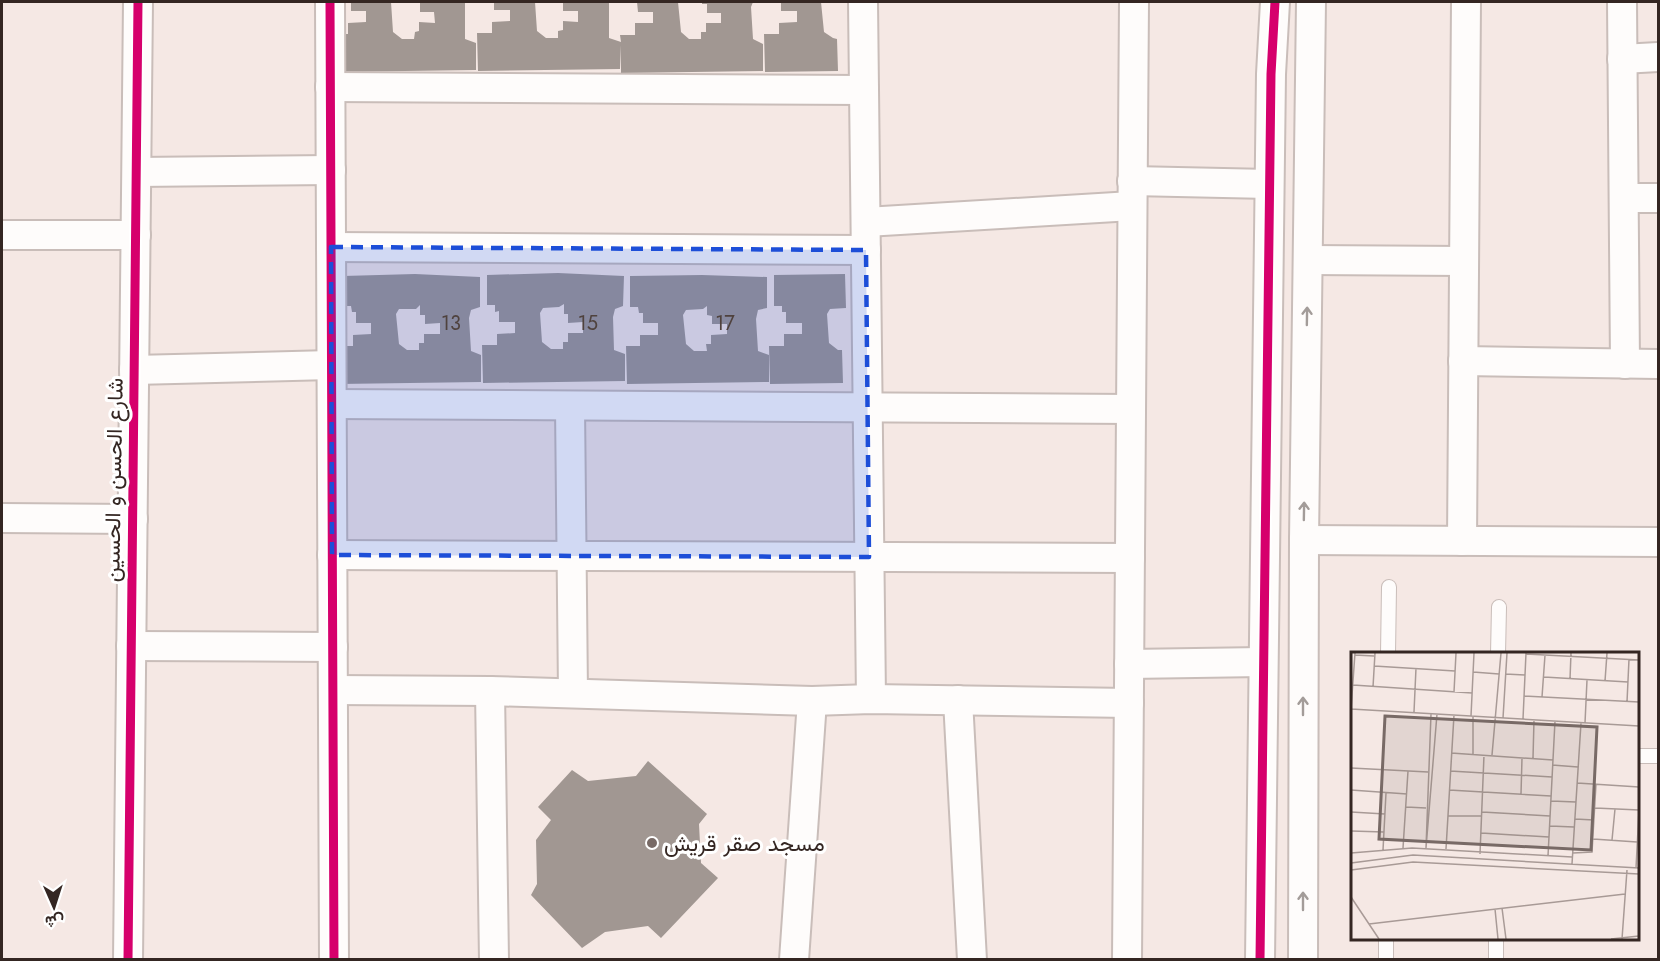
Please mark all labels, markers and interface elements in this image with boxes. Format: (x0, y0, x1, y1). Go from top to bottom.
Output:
one-way arrow (1301, 307, 1313, 327)
house number: 13 (441, 309, 461, 338)
house number: 15 (578, 309, 598, 338)
house number: 17 (715, 309, 735, 338)
street label: شارع الحسن و الحسين (95, 378, 131, 582)
one-way arrow (1298, 502, 1310, 522)
inset map (1351, 652, 1639, 940)
one-way arrow (1297, 697, 1309, 717)
place label: مسجد صقر قريش (664, 827, 825, 859)
marker: مسجد صقر قريش (645, 836, 659, 850)
north arrow (24, 877, 84, 937)
one-way arrow (1297, 892, 1309, 912)
text: ش (45, 909, 65, 933)

